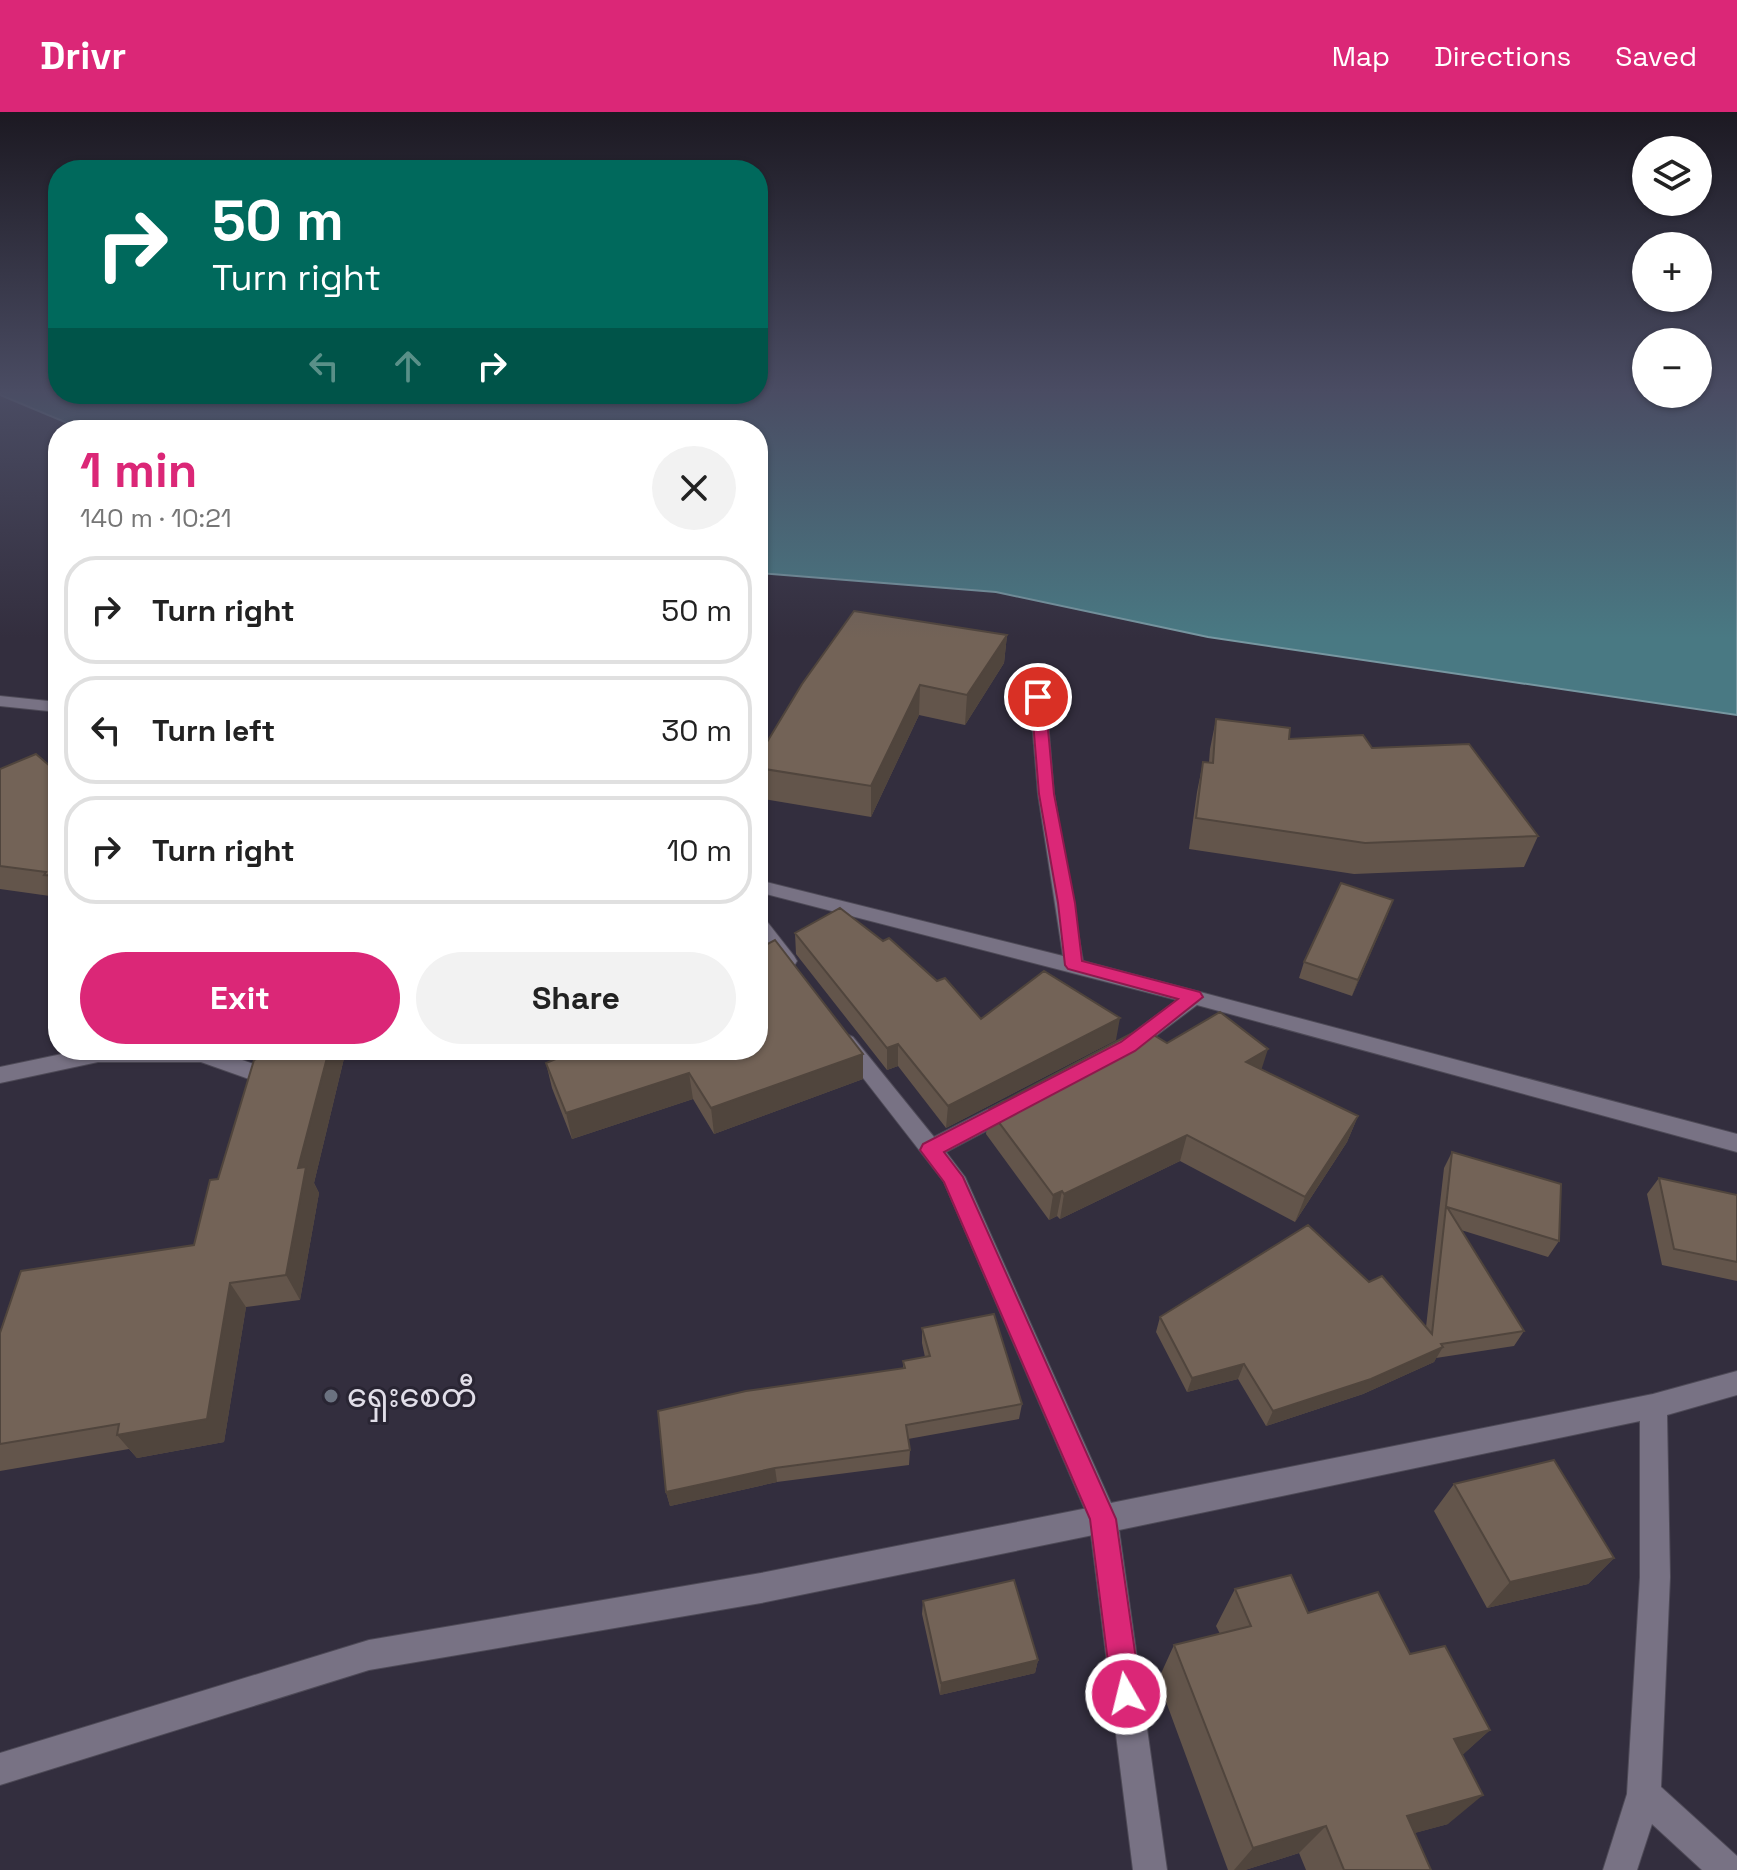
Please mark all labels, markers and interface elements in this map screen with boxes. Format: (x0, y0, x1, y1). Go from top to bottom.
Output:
text: Drivr (40, 32, 126, 80)
text: Map (1332, 38, 1390, 74)
text: Directions (1434, 38, 1571, 74)
text: Saved (1615, 38, 1697, 74)
map controls (1632, 136, 1712, 408)
button: layers (1632, 136, 1712, 216)
text: 50 m (212, 185, 344, 256)
icon: right (80, 192, 184, 296)
button: + (1632, 232, 1712, 312)
text: Turn right (212, 255, 381, 301)
button: − (1632, 328, 1712, 408)
icon: left (302, 344, 346, 388)
icon: ahead (386, 344, 430, 388)
icon: right (470, 344, 514, 388)
text: 1 min (80, 440, 197, 501)
button: close (652, 446, 736, 530)
text: 140 m · 10:21 (80, 501, 232, 535)
icon: right (84, 588, 128, 632)
text: Turn right (152, 591, 295, 630)
text: 50 m (661, 591, 732, 630)
pin (1004, 663, 1072, 731)
icon: arrive (1016, 675, 1060, 719)
icon: left (84, 708, 128, 752)
text: Turn left (152, 711, 275, 750)
text: 30 m (661, 711, 732, 750)
icon: right (84, 828, 128, 872)
text: Turn right (152, 831, 295, 870)
text: 10 m (667, 831, 732, 870)
button: Exit (80, 952, 400, 1044)
button: Share (416, 952, 736, 1044)
place label: ရှေးစေတီ (347, 1373, 477, 1422)
marker: ရှေးစေတီ (322, 1387, 340, 1405)
position arrow (1084, 1652, 1168, 1736)

